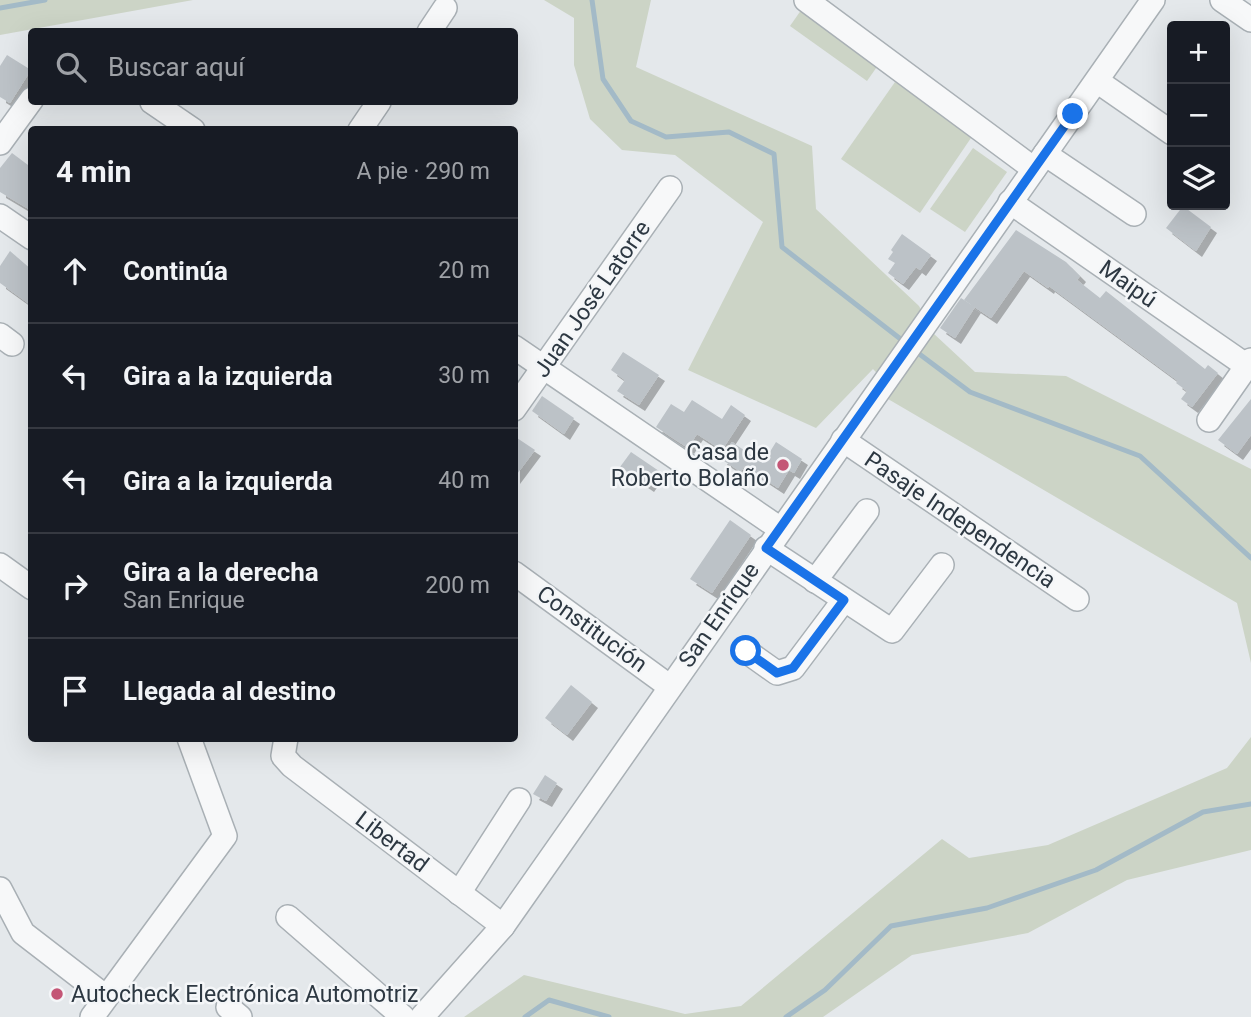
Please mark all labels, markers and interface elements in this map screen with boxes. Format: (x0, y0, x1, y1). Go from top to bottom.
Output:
map controls (1167, 21, 1230, 210)
button: + (1167, 21, 1230, 84)
search box (28, 28, 518, 105)
icon: search (52, 48, 90, 86)
text: Buscar aquí (108, 52, 245, 82)
button: − (1167, 84, 1230, 147)
route end (1057, 98, 1088, 129)
button: layers (1167, 147, 1230, 210)
text: 4 min (56, 154, 131, 189)
text: A pie · 290 m (357, 158, 490, 185)
street label: Juan José Latorre (528, 216, 656, 382)
icon: ahead (56, 252, 94, 290)
street label: Maipú (1094, 255, 1162, 313)
text: Continúa (123, 256, 228, 286)
text: 20 m (438, 257, 490, 284)
icon: left (56, 357, 94, 395)
text: Gira a la izquierda (123, 361, 333, 391)
text: 30 m (438, 362, 490, 389)
place label: Casa de Roberto Bolaño (611, 439, 769, 492)
street label: Pasaje Independencia (859, 446, 1061, 594)
marker: Casa de Roberto Bolaño (775, 457, 791, 473)
icon: left (56, 462, 94, 500)
text: Gira a la izquierda (123, 466, 333, 496)
text: 40 m (438, 467, 490, 494)
text: Gira a la derecha (123, 557, 319, 587)
street label: San Enrique (673, 557, 765, 673)
icon: right (56, 567, 94, 605)
text: 200 m (425, 572, 490, 599)
street label: Constitución (532, 580, 652, 678)
text: San Enrique (123, 587, 245, 614)
route start (730, 635, 761, 666)
icon: arrive (56, 672, 94, 710)
text: Llegada al destino (123, 676, 336, 706)
street label: Libertad (350, 806, 434, 878)
place label: Autocheck Electrónica Automotriz (71, 981, 419, 1008)
marker: Autocheck Electrónica Automotriz (49, 986, 65, 1002)

